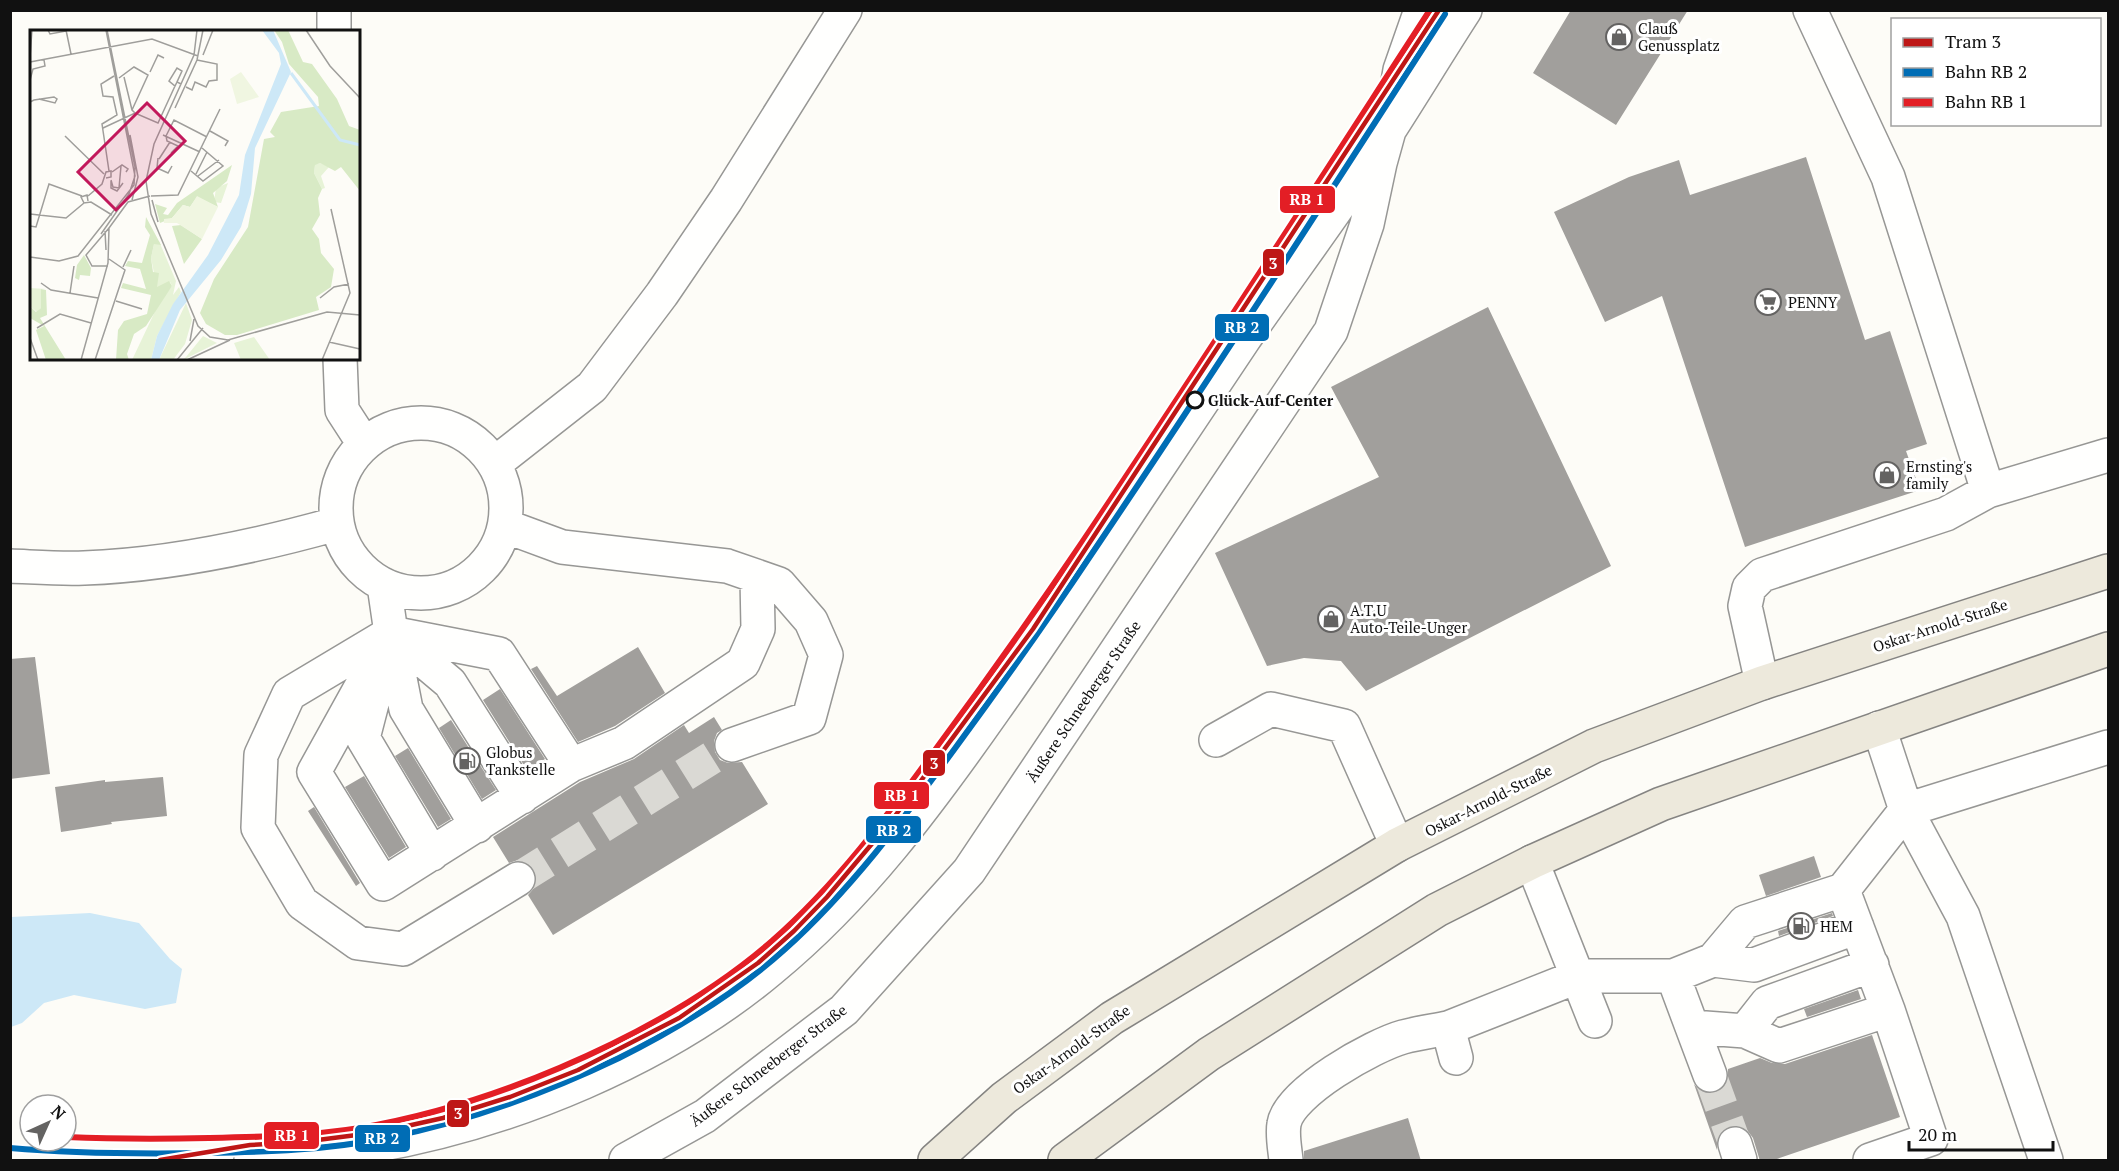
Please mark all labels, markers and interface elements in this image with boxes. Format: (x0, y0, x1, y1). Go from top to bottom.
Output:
place label: Clauß Genussplatz (1638, 18, 1720, 55)
legend (1891, 18, 2101, 126)
shop icon: Clauß Genussplatz (1604, 22, 1634, 52)
text: Tram 3 (1945, 29, 2001, 53)
inset map (30, 30, 360, 360)
text: Bahn RB 2 (1945, 59, 2027, 83)
text: Bahn RB 1 (1945, 89, 2027, 113)
line badge: RB 1 (1279, 185, 1336, 214)
text: RB 1 (1290, 188, 1324, 210)
line badge: 3 (1262, 248, 1285, 277)
text: 3 (1268, 252, 1278, 274)
supermarket icon: PENNY (1753, 287, 1783, 317)
place label: PENNY (1788, 292, 1838, 312)
line badge: RB 2 (1214, 313, 1270, 342)
text: RB 2 (1225, 316, 1259, 338)
place label: Glück-Auf-Center (1208, 390, 1334, 410)
marker: Glück-Auf-Center (1186, 391, 1204, 409)
place label: Ernsting's family (1906, 456, 1972, 493)
shop icon: Ernsting's family (1872, 460, 1902, 490)
street label: Oskar-Arnold-Straße (1870, 594, 2010, 656)
place label: A.T.U Auto-Teile-Unger (1350, 600, 1467, 637)
shop icon: A.T.U Auto-Teile-Unger (1316, 604, 1346, 634)
street label: Äußere Schneeberger Straße (1021, 616, 1145, 786)
place label: Globus Tankstelle (486, 742, 555, 779)
fuel station icon: Globus Tankstelle (452, 746, 482, 776)
line badge: 3 (922, 749, 946, 777)
text: 3 (929, 752, 939, 774)
street label: Oskar-Arnold-Straße (1421, 759, 1555, 841)
line badge: RB 1 (873, 781, 930, 810)
text: RB 1 (885, 784, 919, 806)
line badge: RB 2 (865, 815, 922, 844)
text: RB 2 (877, 819, 911, 841)
fuel station icon: HEM (1786, 911, 1816, 941)
place label: HEM (1820, 916, 1853, 936)
street label: Äußere Schneeberger Straße (686, 999, 850, 1131)
street label: Oskar-Arnold-Straße (1008, 1000, 1134, 1098)
north arrow (18, 1093, 78, 1153)
line badge: 3 (446, 1099, 470, 1128)
text: N (47, 1100, 71, 1124)
text: 3 (453, 1102, 463, 1124)
scale bar (1909, 1114, 2053, 1152)
line badge: RB 1 (263, 1121, 320, 1150)
text: 20 m (1918, 1122, 1958, 1146)
text: RB 1 (275, 1124, 309, 1146)
line badge: RB 2 (354, 1124, 411, 1153)
text: RB 2 (365, 1127, 399, 1149)

